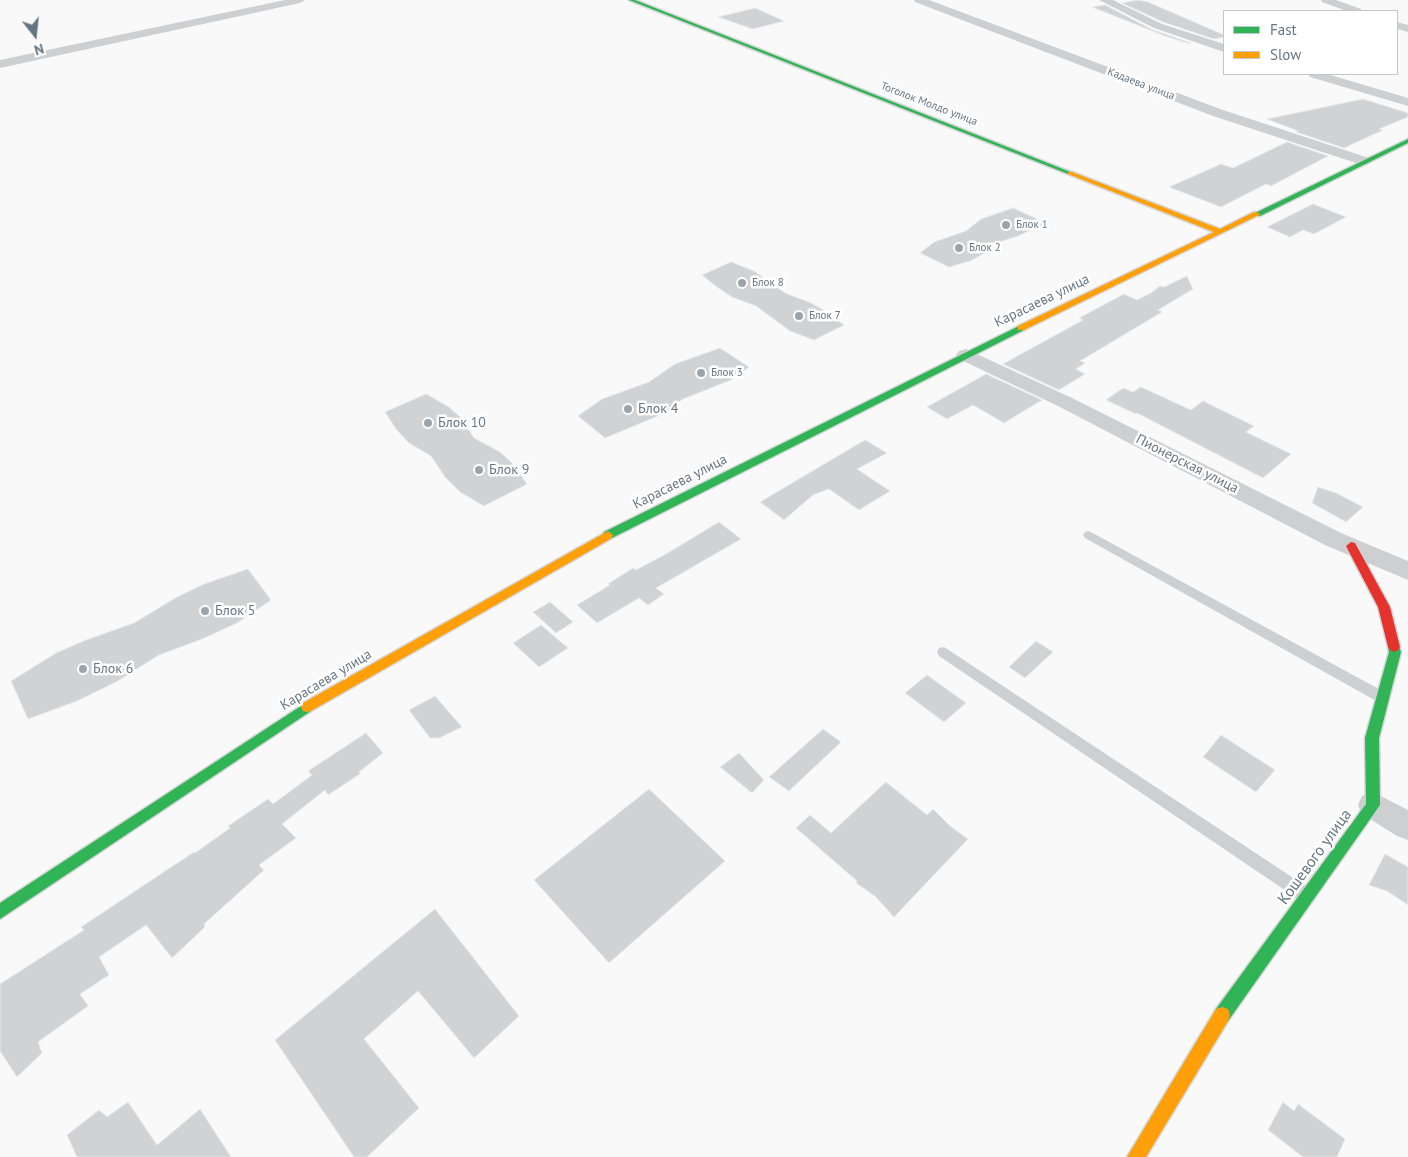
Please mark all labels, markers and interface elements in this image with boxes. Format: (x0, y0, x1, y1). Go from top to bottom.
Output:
north arrow (10, 10, 60, 60)
legend (1223, 10, 1398, 75)
text: Fast (1270, 20, 1297, 39)
text: N (32, 39, 46, 59)
text: Slow (1270, 45, 1301, 64)
street label: Кадаева улица (1105, 65, 1177, 103)
street label: Тоголок Молдо улица (879, 79, 979, 129)
place label: Блок 1 (1016, 218, 1048, 232)
marker: Блок 1 (1000, 219, 1012, 231)
place label: Блок 2 (969, 241, 1001, 255)
marker: Блок 2 (953, 242, 965, 254)
street label: Карасаева улица (992, 271, 1092, 331)
place label: Блок 8 (752, 276, 784, 290)
marker: Блок 8 (736, 277, 748, 289)
place label: Блок 7 (809, 309, 841, 323)
marker: Блок 7 (793, 310, 805, 322)
place label: Блок 3 (711, 366, 743, 380)
marker: Блок 3 (695, 367, 707, 379)
place label: Блок 4 (638, 401, 678, 417)
marker: Блок 4 (622, 403, 634, 415)
place label: Блок 10 (438, 415, 486, 431)
marker: Блок 10 (422, 417, 434, 429)
street label: Пионерская улица (1133, 431, 1241, 497)
street label: Карасаева улица (630, 451, 730, 513)
place label: Блок 9 (489, 462, 529, 478)
marker: Блок 9 (473, 464, 485, 476)
place label: Блок 5 (215, 603, 255, 619)
marker: Блок 5 (199, 605, 211, 617)
street label: Карасаева улица (277, 646, 375, 714)
place label: Блок 6 (93, 661, 133, 677)
marker: Блок 6 (77, 663, 89, 675)
street label: Кошевого улица (1274, 806, 1356, 908)

